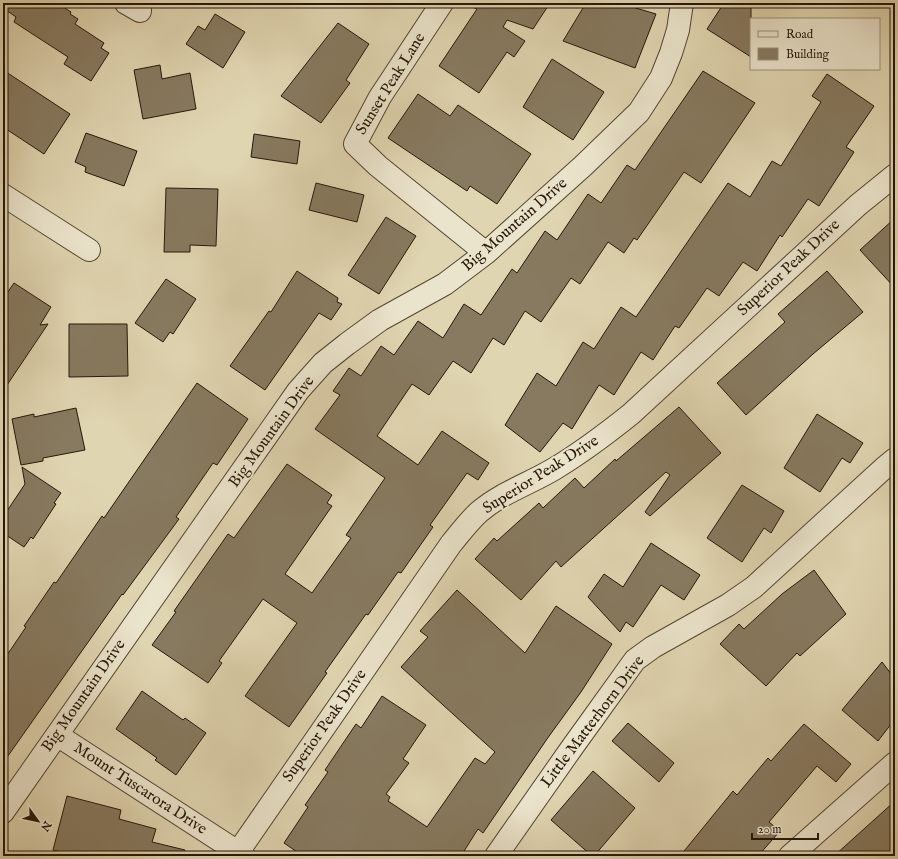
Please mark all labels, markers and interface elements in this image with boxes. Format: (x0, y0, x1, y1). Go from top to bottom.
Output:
legend (750, 18, 880, 70)
text: Road (786, 27, 814, 42)
street label: Sunset Peak Lane (352, 29, 430, 139)
text: Building (786, 47, 830, 62)
street label: Big Mountain Drive (458, 174, 572, 276)
street label: Superior Peak Drive (733, 215, 845, 321)
street label: Big Mountain Drive (225, 372, 319, 492)
street label: Superior Peak Drive (479, 431, 603, 519)
street label: Big Mountain Drive (38, 636, 130, 756)
street label: Little Matterhorn Drive (537, 652, 649, 792)
street label: Superior Peak Drive (279, 666, 371, 786)
street label: Mount Tuscarora Drive (69, 738, 211, 840)
north arrow (18, 801, 58, 841)
scale bar (752, 815, 818, 841)
text: N (37, 817, 55, 834)
text: 20 m (758, 822, 781, 837)

